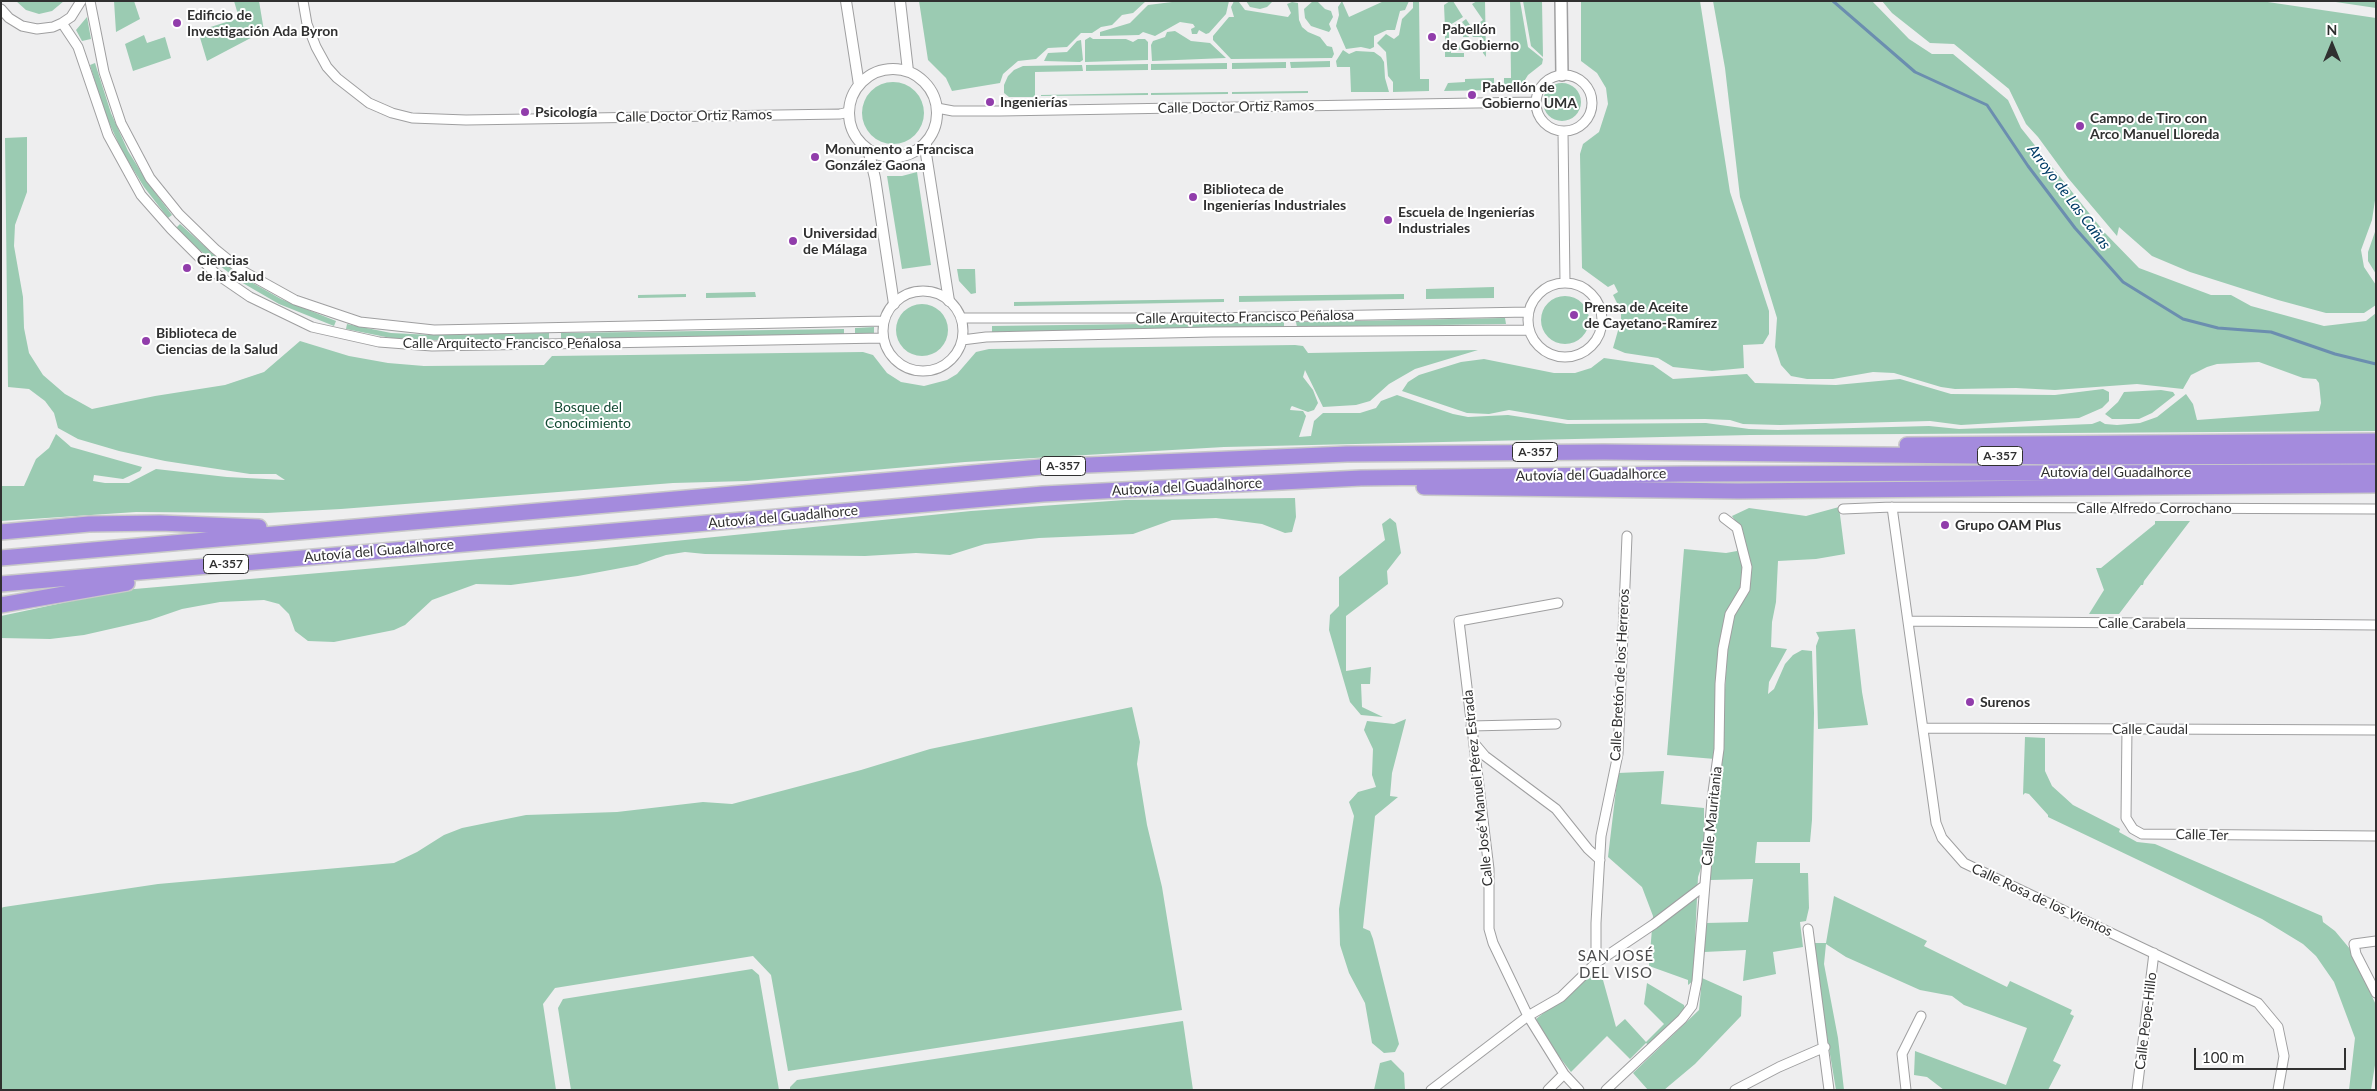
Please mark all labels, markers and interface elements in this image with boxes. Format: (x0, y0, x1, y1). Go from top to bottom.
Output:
place label: Edificio de Investigación Ada Byron (187, 7, 338, 40)
marker: Edificio de Investigación Ada Byron (171, 17, 183, 29)
north arrow (2307, 20, 2357, 70)
place label: Pabellón de Gobierno (1442, 21, 1519, 54)
text: N (2327, 21, 2337, 38)
marker: Pabellón de Gobierno (1426, 31, 1438, 43)
place label: Pabellón de Gobierno UMA (1482, 79, 1577, 111)
marker: Pabellón de Gobierno UMA (1466, 89, 1478, 101)
place label: Ingenierías (1000, 94, 1068, 110)
marker: Ingenierías (984, 96, 996, 108)
street label: Calle Doctor Ortiz Ramos (1158, 97, 1314, 117)
place label: Psicología (535, 104, 597, 120)
marker: Psicología (519, 106, 531, 118)
street label: Calle Doctor Ortiz Ramos (616, 106, 772, 126)
place label: Campo de Tiro con Arco Manuel Lloreda (2090, 110, 2219, 142)
marker: Campo de Tiro con Arco Manuel Lloreda (2074, 120, 2086, 132)
place label: Monumento a Francisca González Gaona (825, 141, 974, 174)
water label: Arroyo de Las Cañas (2024, 141, 2114, 253)
marker: Monumento a Francisca González Gaona (809, 151, 821, 163)
place label: Biblioteca de Ingenierías Industriales (1203, 181, 1346, 213)
marker: Biblioteca de Ingenierías Industriales (1187, 191, 1199, 203)
place label: Escuela de Ingenierías Industriales (1398, 204, 1535, 236)
marker: Escuela de Ingenierías Industriales (1382, 214, 1394, 226)
place label: Universidad de Málaga (803, 225, 877, 258)
marker: Universidad de Málaga (787, 235, 799, 247)
place label: Ciencias de la Salud (197, 252, 264, 284)
marker: Ciencias de la Salud (181, 262, 193, 274)
place label: Prensa de Aceite de Cayetano-Ramírez (1584, 299, 1717, 332)
street label: Calle Arquitecto Francisco Peñalosa (1136, 307, 1354, 327)
marker: Prensa de Aceite de Cayetano-Ramírez (1568, 309, 1580, 321)
place label: Biblioteca de Ciencias de la Salud (156, 325, 278, 358)
marker: Biblioteca de Ciencias de la Salud (140, 335, 152, 347)
street label: Calle Arquitecto Francisco Peñalosa (403, 335, 621, 351)
park label: Bosque del Conocimiento (545, 399, 631, 432)
road number: A-357 (1512, 442, 1558, 462)
road number: A-357 (1978, 446, 2022, 466)
road number: A-357 (1040, 456, 1086, 476)
street label: Autovía del Guadalhorce (2041, 464, 2191, 480)
street label: Autovía del Guadalhorce (1516, 465, 1666, 485)
street label: Autovía del Guadalhorce (1111, 475, 1263, 499)
street label: Calle Alfredo Corrochano (2076, 500, 2232, 516)
street label: Autovía del Guadalhorce (707, 502, 859, 532)
place label: Grupo OAM Plus (1955, 517, 2061, 533)
marker: Grupo OAM Plus (1939, 519, 1951, 531)
street label: Autovía del Guadalhorce (303, 536, 455, 566)
road number: A-357 (204, 554, 248, 574)
street label: Calle Bretón de los Herreros (1607, 588, 1633, 762)
street label: Calle Carabela (2098, 615, 2186, 631)
street label: Calle José Manuel Pérez Estrada (1459, 689, 1497, 887)
place label: Surenos (1980, 694, 2030, 710)
marker: Surenos (1964, 696, 1976, 708)
street label: Calle Caudal (2112, 721, 2188, 737)
street label: Calle Mauritania (1698, 765, 1726, 867)
street label: Calle Ter (2175, 826, 2229, 844)
street label: Calle Rosa de los Vientos (1969, 860, 2115, 940)
district label: SAN JOSÉ DEL VISO (1577, 947, 1655, 982)
street label: Calle Pepe-Hillo (2132, 971, 2160, 1071)
scale bar (2197, 1038, 2350, 1070)
text: 100 m (2202, 1048, 2244, 1066)

